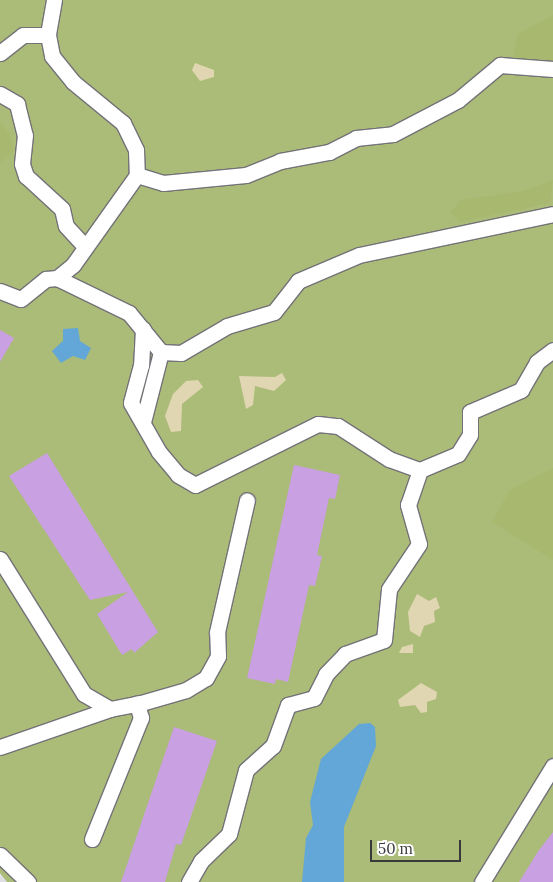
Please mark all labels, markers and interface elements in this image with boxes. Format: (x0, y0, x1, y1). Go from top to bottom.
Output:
scale bar (373, 830, 464, 862)
text: 50 m (378, 839, 413, 858)

